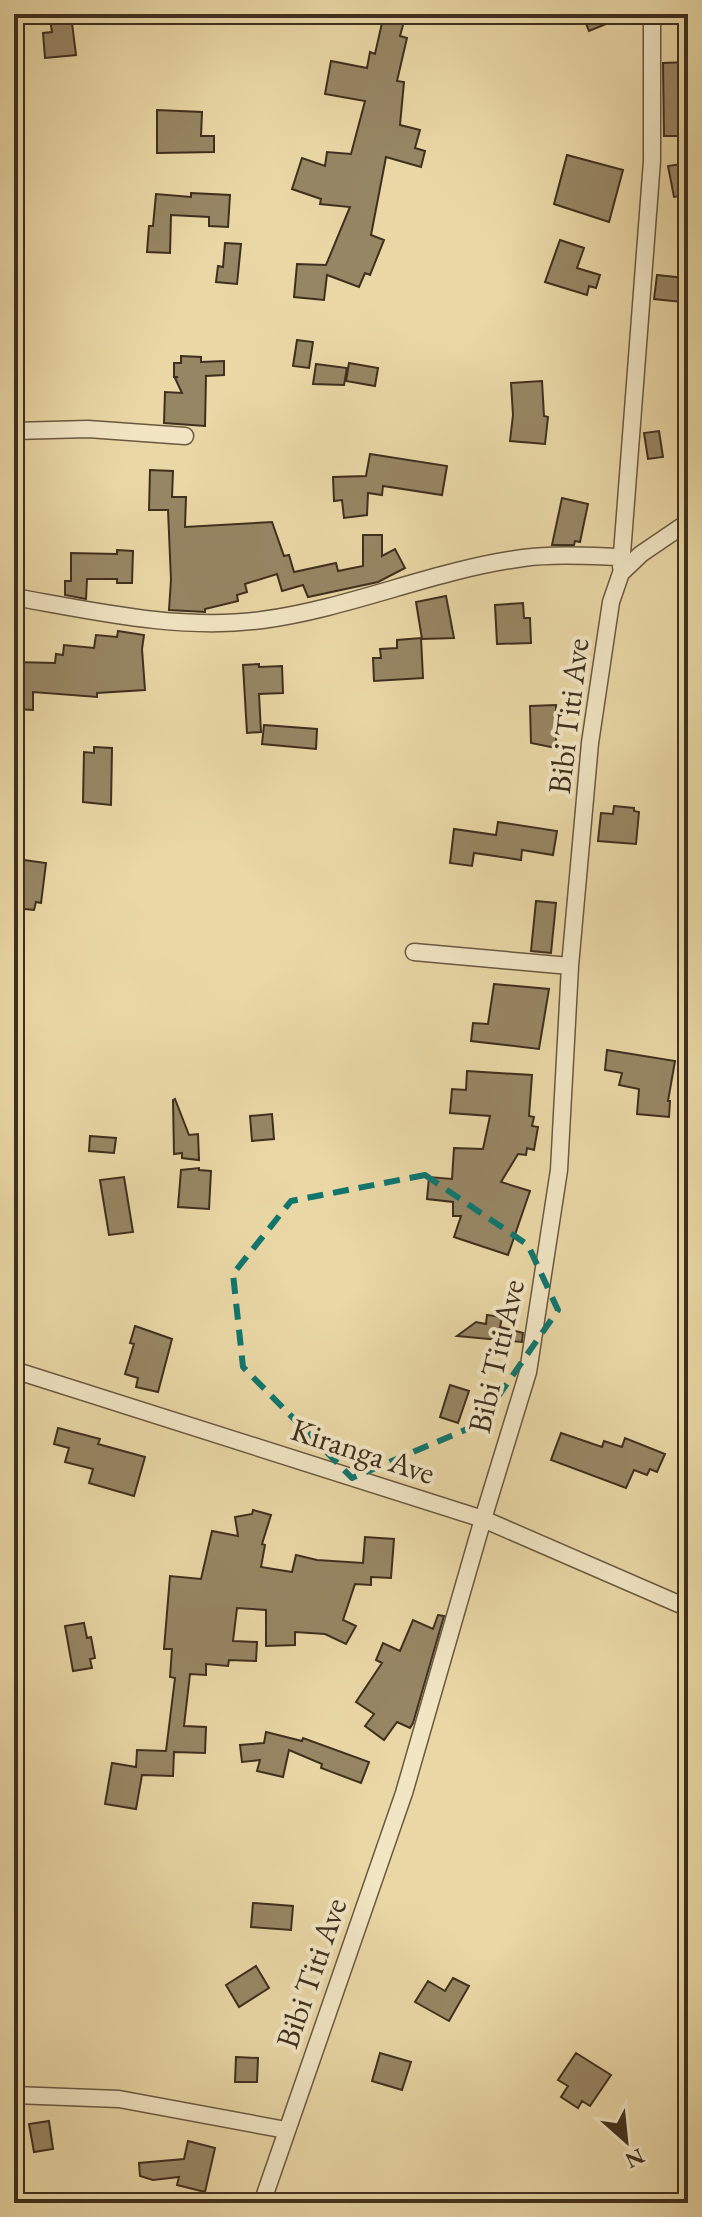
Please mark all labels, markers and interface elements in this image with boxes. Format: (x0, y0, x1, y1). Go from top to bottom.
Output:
street label: Bibi Titi Ave (538, 636, 598, 796)
street label: Bibi Titi Ave (458, 1275, 534, 1437)
street label: Kiranga Ave (286, 1408, 440, 1494)
street label: Bibi Titi Ave (266, 1892, 356, 2054)
north arrow (586, 2101, 666, 2181)
text: N (620, 2141, 649, 2175)

